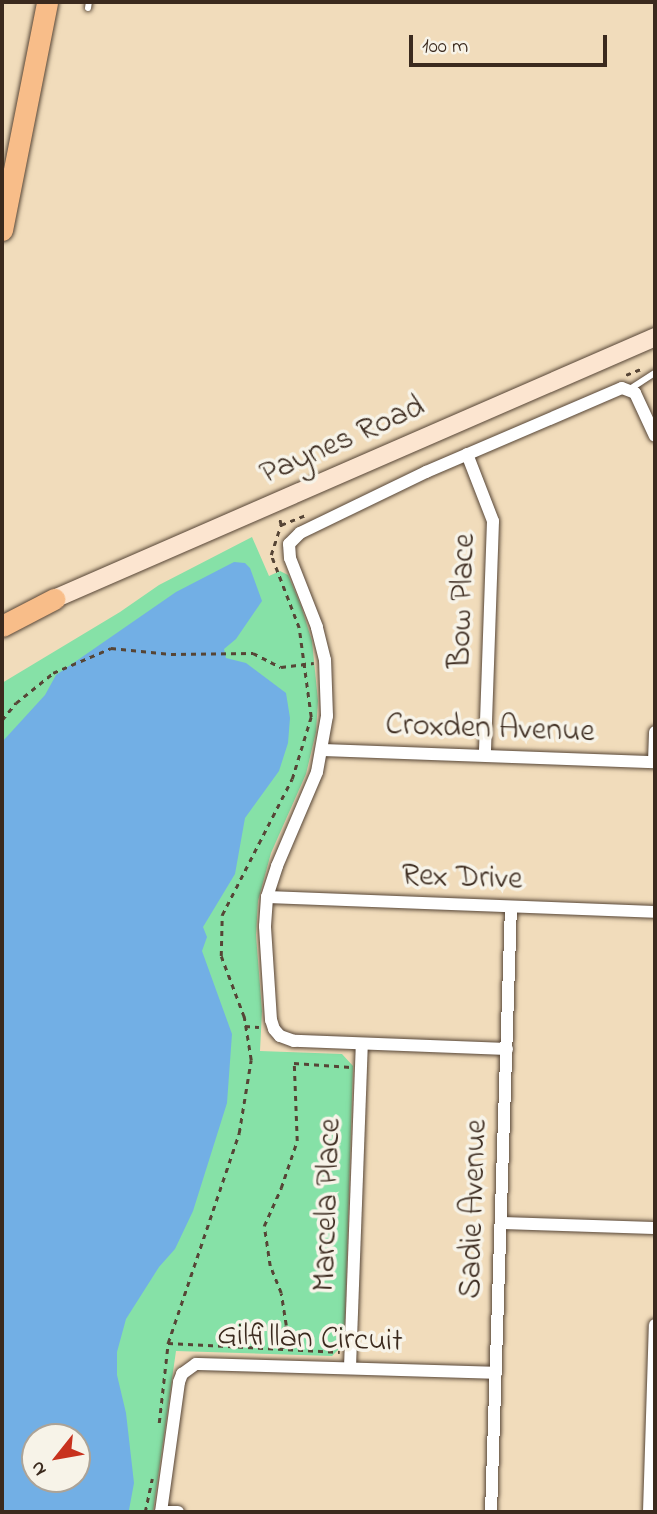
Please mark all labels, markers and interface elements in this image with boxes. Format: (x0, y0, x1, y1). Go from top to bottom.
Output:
scale bar (412, 21, 610, 65)
text: 100 m (422, 32, 468, 62)
street label: Paynes Road (255, 389, 431, 495)
street label: Bow Place (442, 533, 486, 669)
street label: Croxden Avenue (385, 707, 595, 753)
street label: Rex Drive (401, 858, 523, 900)
street label: Marcela Place (307, 1118, 351, 1292)
street label: Sadie Avenue (453, 1119, 497, 1299)
street label: Gilfillan Circuit (216, 1318, 404, 1362)
north arrow (21, 1423, 91, 1493)
text: N (24, 1456, 54, 1481)

